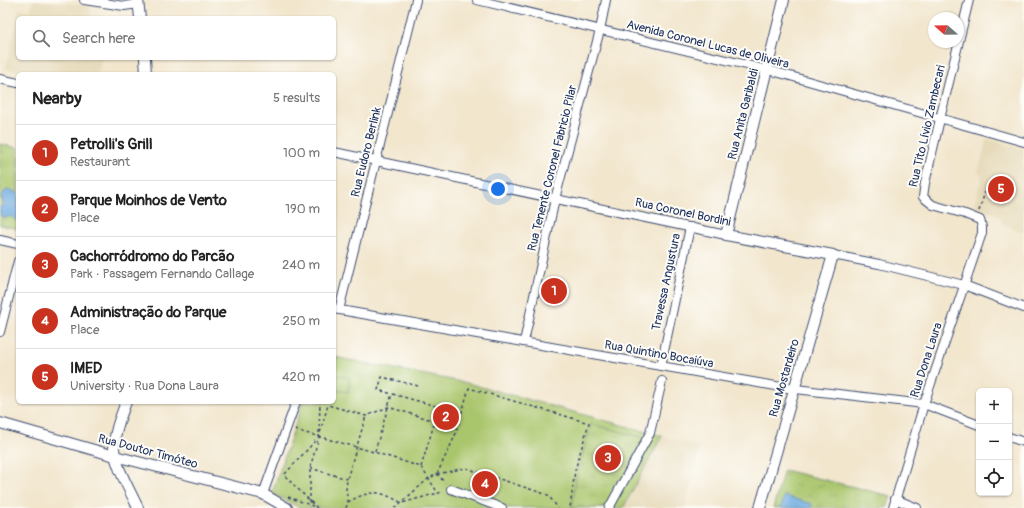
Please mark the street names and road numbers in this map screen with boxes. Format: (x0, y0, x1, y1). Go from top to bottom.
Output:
street label: Avenida Coronel Lucas de Oliveira (625, 17, 791, 72)
street label: Rua Tito Lívio Zambecari (906, 64, 949, 189)
street label: Rua Anita Garibaldi (725, 67, 762, 161)
street label: Rua Tenente Coronel Fabricio Pilar (525, 83, 581, 253)
street label: Rua Eudoro Berlink (348, 106, 385, 199)
street label: Rua Coronel Bordini (634, 195, 732, 230)
street label: Travessa Angustura (649, 232, 684, 332)
street label: Rua Dona Laura (907, 320, 946, 400)
street label: Rua Mostardeiro (766, 337, 803, 419)
street label: Rua Quintino Bocaiúva (603, 338, 715, 372)
street label: Rua Doutor Timóteo (97, 431, 200, 472)

